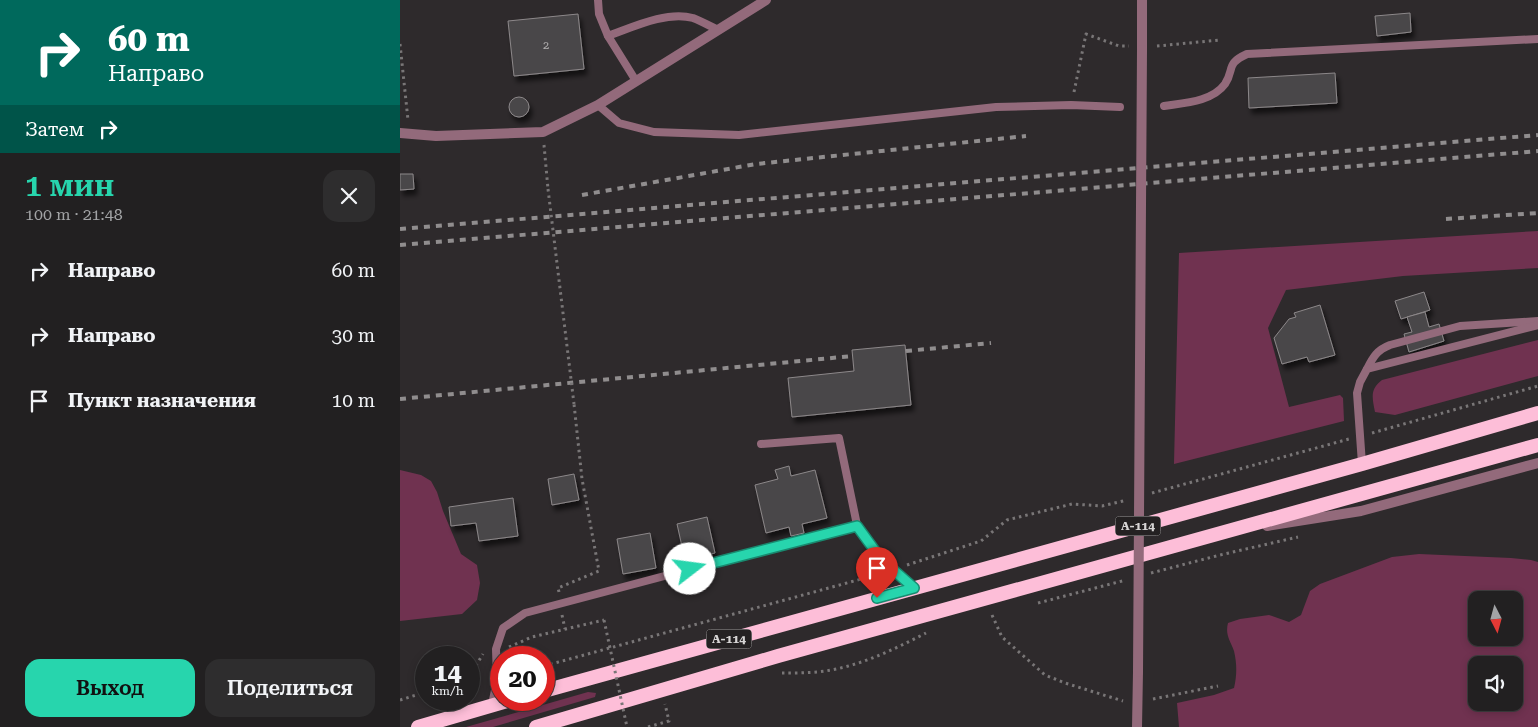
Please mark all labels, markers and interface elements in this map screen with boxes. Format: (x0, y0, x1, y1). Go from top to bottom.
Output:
text: 60 m (108, 19, 190, 60)
icon: right (25, 20, 90, 85)
house number: 2 (543, 39, 549, 52)
text: Направо (108, 61, 204, 86)
icon: right (94, 115, 122, 143)
text: Затем (25, 118, 84, 141)
text: 1 мин (25, 168, 114, 203)
button: close (323, 170, 375, 222)
text: 100 m · 21:48 (25, 205, 123, 224)
icon: right (25, 257, 53, 285)
text: Направо (68, 259, 155, 282)
text: 60 m (332, 259, 375, 282)
icon: right (25, 322, 53, 350)
text: Направо (68, 324, 155, 347)
text: 30 m (332, 324, 375, 347)
icon: arrive (25, 387, 53, 415)
text: Пункт назначения (68, 389, 256, 412)
text: 10 m (332, 389, 375, 412)
road number: А-114 (1116, 516, 1160, 536)
position arrow (663, 542, 715, 594)
pin (856, 547, 898, 598)
icon: arrive (863, 554, 891, 582)
north arrow (1468, 591, 1522, 646)
map controls (1468, 591, 1523, 711)
road number: А-114 (706, 630, 752, 648)
speed limit sign: 20 (490, 646, 555, 711)
button: sound (1468, 656, 1523, 711)
text: 14 (433, 658, 462, 687)
button: Выход (25, 659, 195, 717)
button: Поделиться (205, 659, 375, 717)
text: km/h (431, 684, 464, 698)

